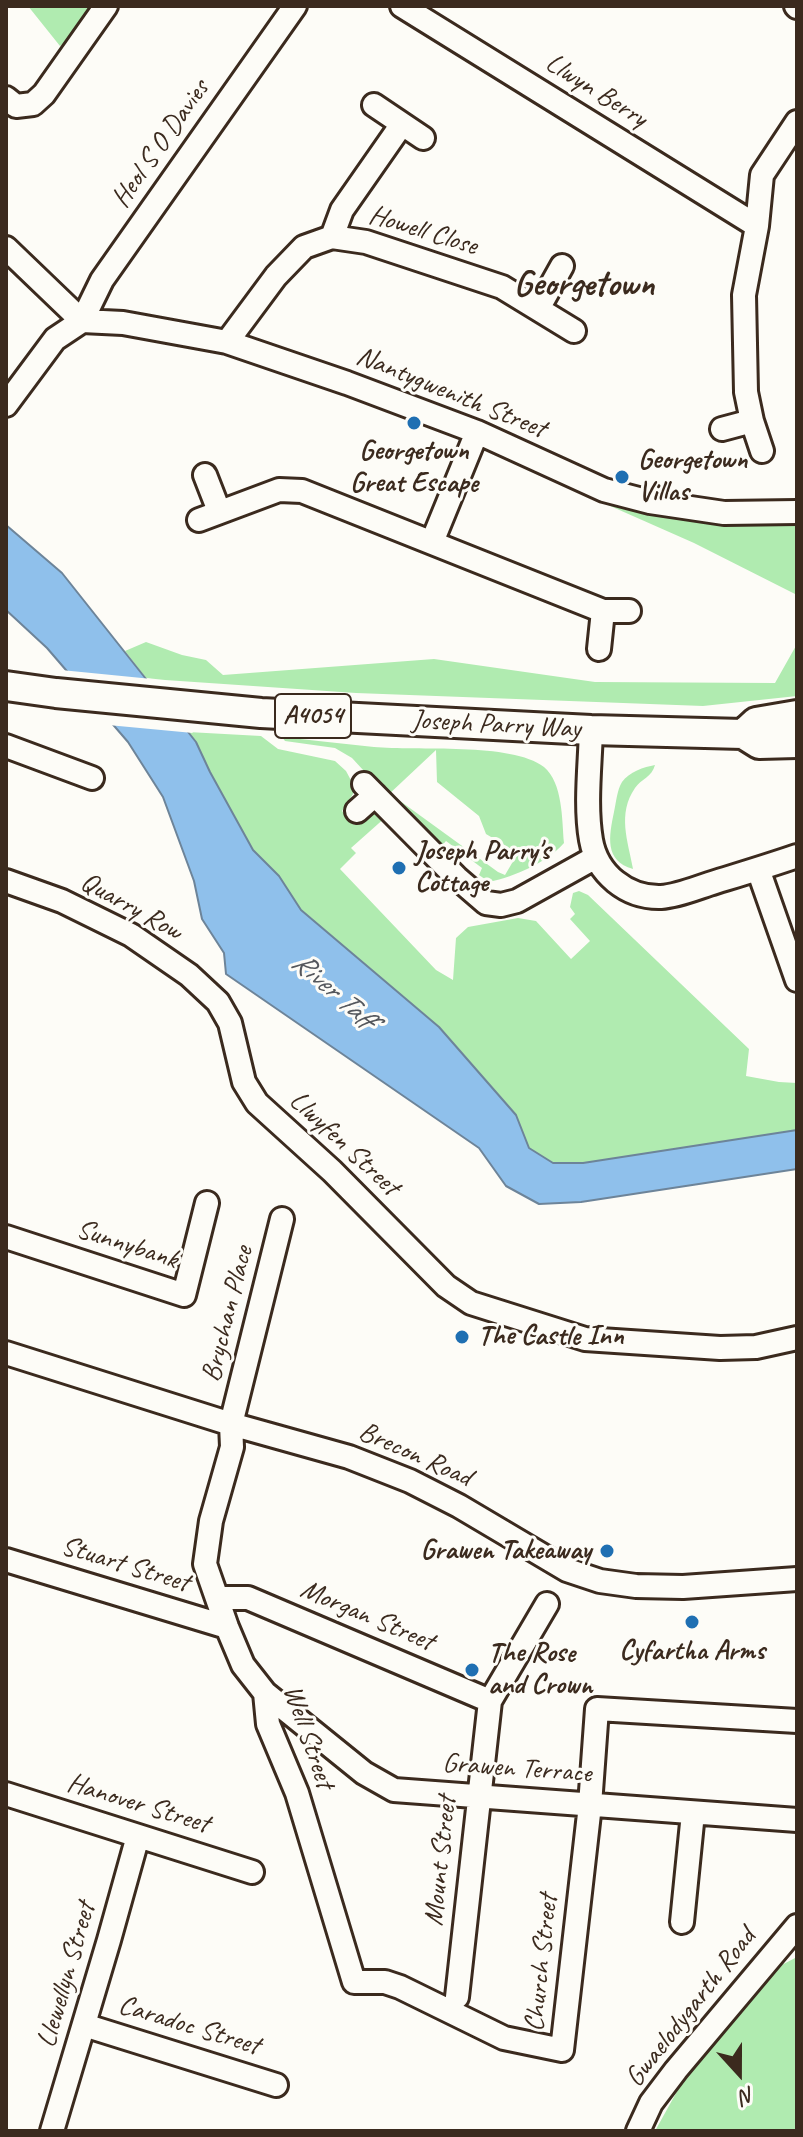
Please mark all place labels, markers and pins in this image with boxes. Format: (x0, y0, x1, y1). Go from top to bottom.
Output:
marker: Georgetown Great Escape (405, 414, 423, 432)
place label: Georgetown Great Escape (350, 435, 478, 501)
place label: Georgetown Villas (638, 444, 747, 510)
marker: Georgetown Villas (613, 468, 631, 486)
place label: Joseph Parry's Cottage (415, 835, 550, 901)
marker: Joseph Parry's Cottage (390, 859, 408, 877)
place label: The Castle Inn (478, 1320, 624, 1354)
marker: The Castle Inn (453, 1328, 471, 1346)
place label: Grawen Takeaway (420, 1534, 591, 1568)
marker: Grawen Takeaway (598, 1542, 616, 1560)
marker: Cyfartha Arms (683, 1613, 701, 1631)
place label: Cyfartha Arms (619, 1635, 765, 1669)
place label: The Rose and Crown (488, 1637, 592, 1703)
marker: The Rose and Crown (463, 1661, 481, 1679)

